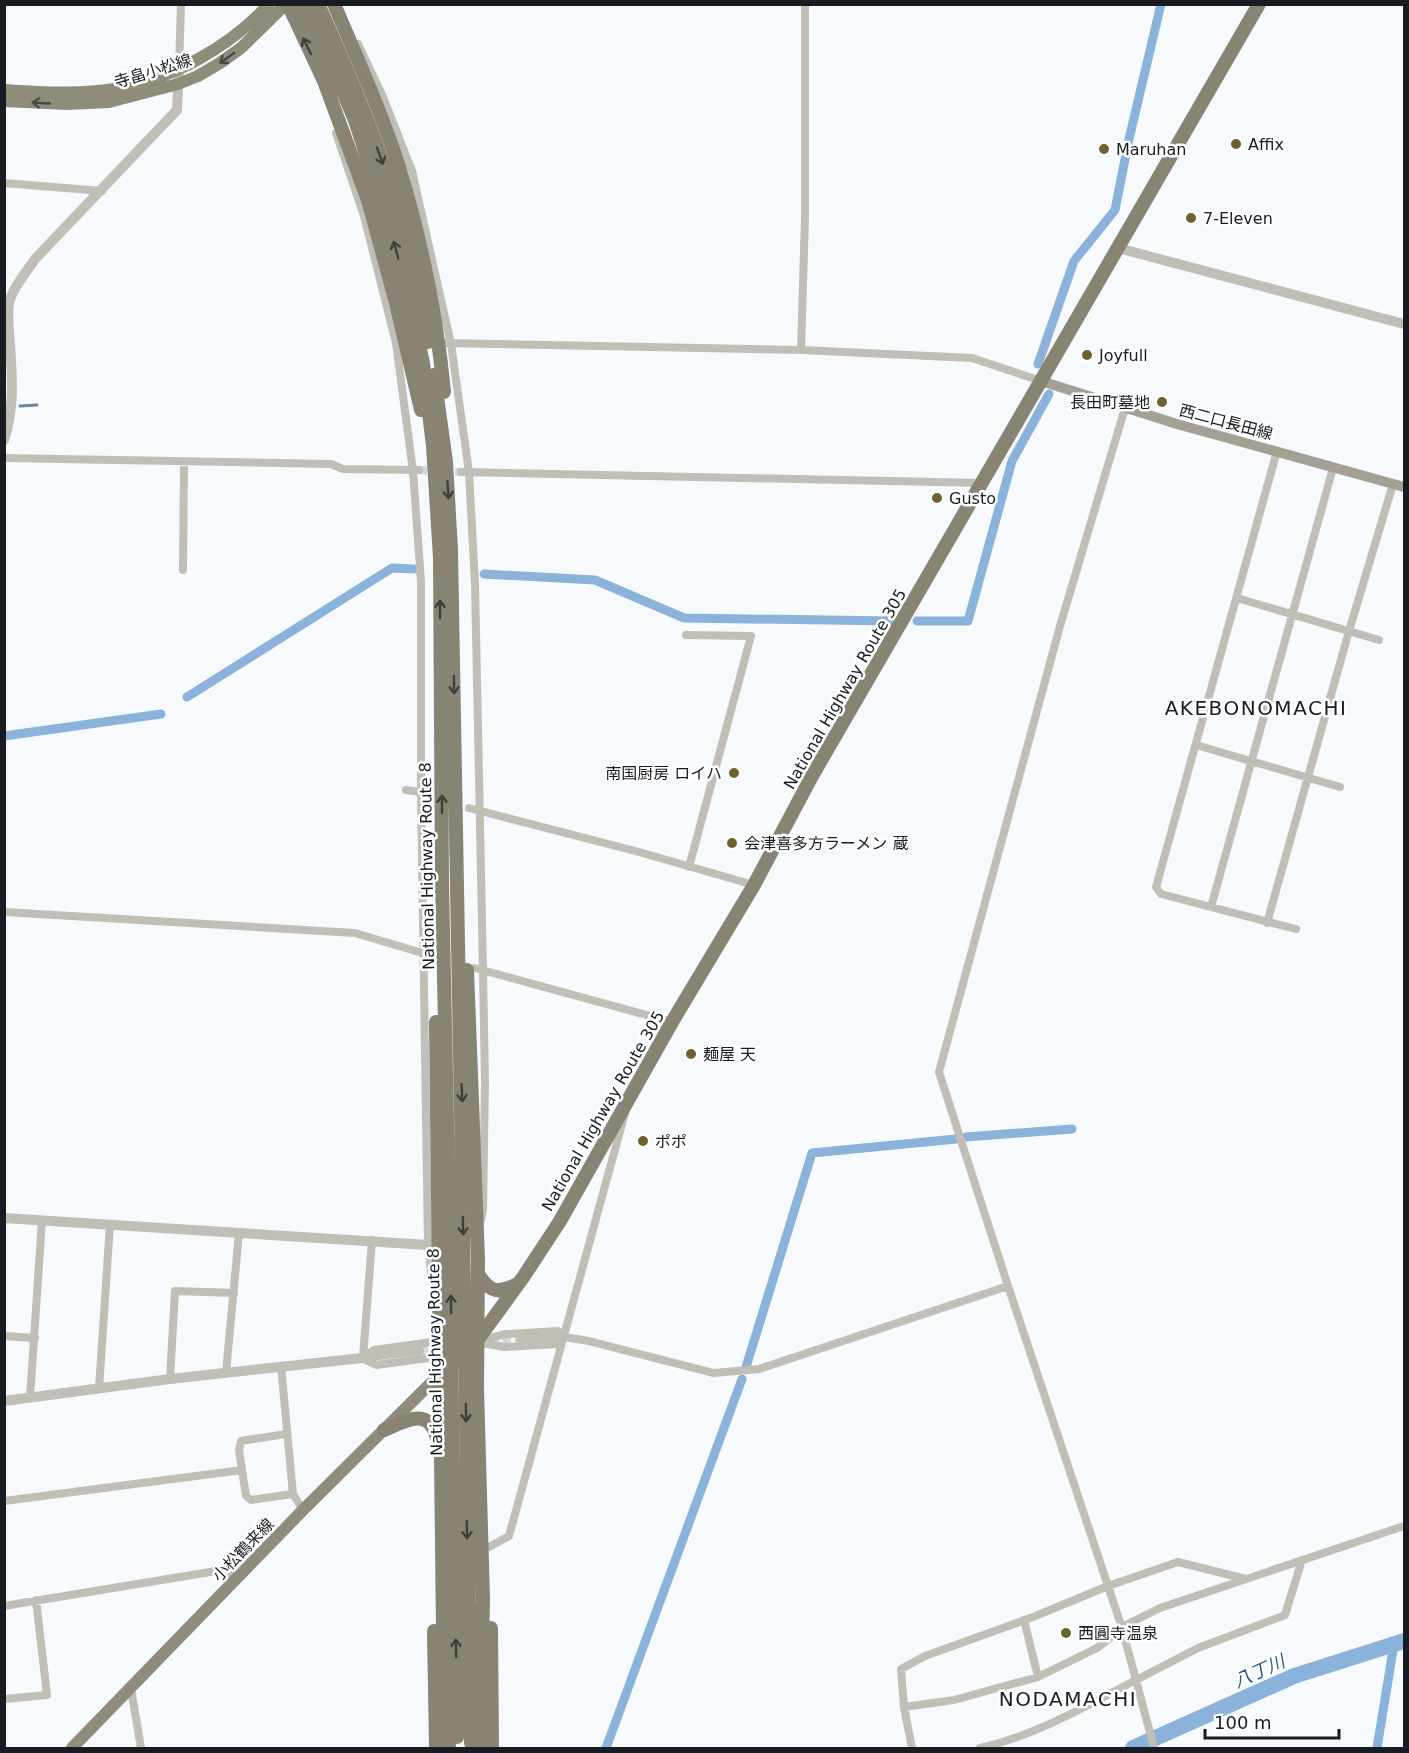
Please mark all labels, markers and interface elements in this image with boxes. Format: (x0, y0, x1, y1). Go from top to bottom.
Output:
one-way arrow (300, 38, 312, 56)
street label: 寺畠小松線 (112, 50, 194, 92)
one-way arrow (220, 52, 236, 64)
one-way arrow (32, 97, 52, 108)
place label: Affix (1248, 135, 1284, 154)
marker: Affix (1229, 137, 1243, 151)
place label: Maruhan (1116, 140, 1186, 159)
marker: Maruhan (1097, 142, 1111, 156)
one-way arrow (375, 146, 386, 165)
place label: 7-Eleven (1203, 209, 1273, 228)
marker: 7-Eleven (1184, 211, 1198, 225)
one-way arrow (390, 241, 401, 260)
place label: Joyfull (1098, 346, 1148, 365)
marker: Joyfull (1080, 348, 1094, 362)
place label: 長田町墓地 (1070, 393, 1150, 412)
marker: 長田町墓地 (1155, 395, 1169, 409)
street label: 西二口長田線 (1177, 400, 1275, 444)
one-way arrow (442, 480, 453, 499)
place label: Gusto (949, 489, 996, 508)
marker: Gusto (930, 491, 944, 505)
street label: National Highway Route 305 (780, 586, 910, 792)
one-way arrow (434, 599, 446, 619)
one-way arrow (448, 674, 459, 694)
district label: AKEBONOMACHI (1165, 696, 1347, 720)
street label: National Highway Route 8 (416, 762, 438, 970)
place label: 南国厨房 ロイハ (605, 764, 722, 783)
marker: 南国厨房 ロイハ (727, 766, 741, 780)
one-way arrow (436, 794, 448, 814)
place label: 会津喜多方ラーメン 蔵 (744, 834, 908, 853)
marker: 会津喜多方ラーメン 蔵 (725, 836, 739, 850)
street label: National Highway Route 305 (538, 1008, 668, 1214)
place label: 麺屋 天 (703, 1045, 756, 1064)
marker: 麺屋 天 (684, 1047, 698, 1061)
one-way arrow (456, 1082, 467, 1102)
place label: ポポ (655, 1132, 687, 1151)
marker: ポポ (636, 1134, 650, 1148)
one-way arrow (458, 1215, 469, 1235)
street label: National Highway Route 8 (424, 1248, 446, 1456)
one-way arrow (445, 1295, 456, 1315)
one-way arrow (460, 1402, 472, 1422)
street label: 小松鶴来線 (208, 1515, 278, 1585)
one-way arrow (462, 1520, 473, 1540)
place label: 西圓寺温泉 (1078, 1624, 1158, 1643)
marker: 西圓寺温泉 (1059, 1626, 1073, 1640)
one-way arrow (450, 1639, 462, 1659)
water label: 八丁川 (1230, 1650, 1290, 1692)
district label: NODAMACHI (999, 1687, 1137, 1711)
scale bar (1205, 1702, 1338, 1740)
text: 100 m (1214, 1712, 1272, 1733)

